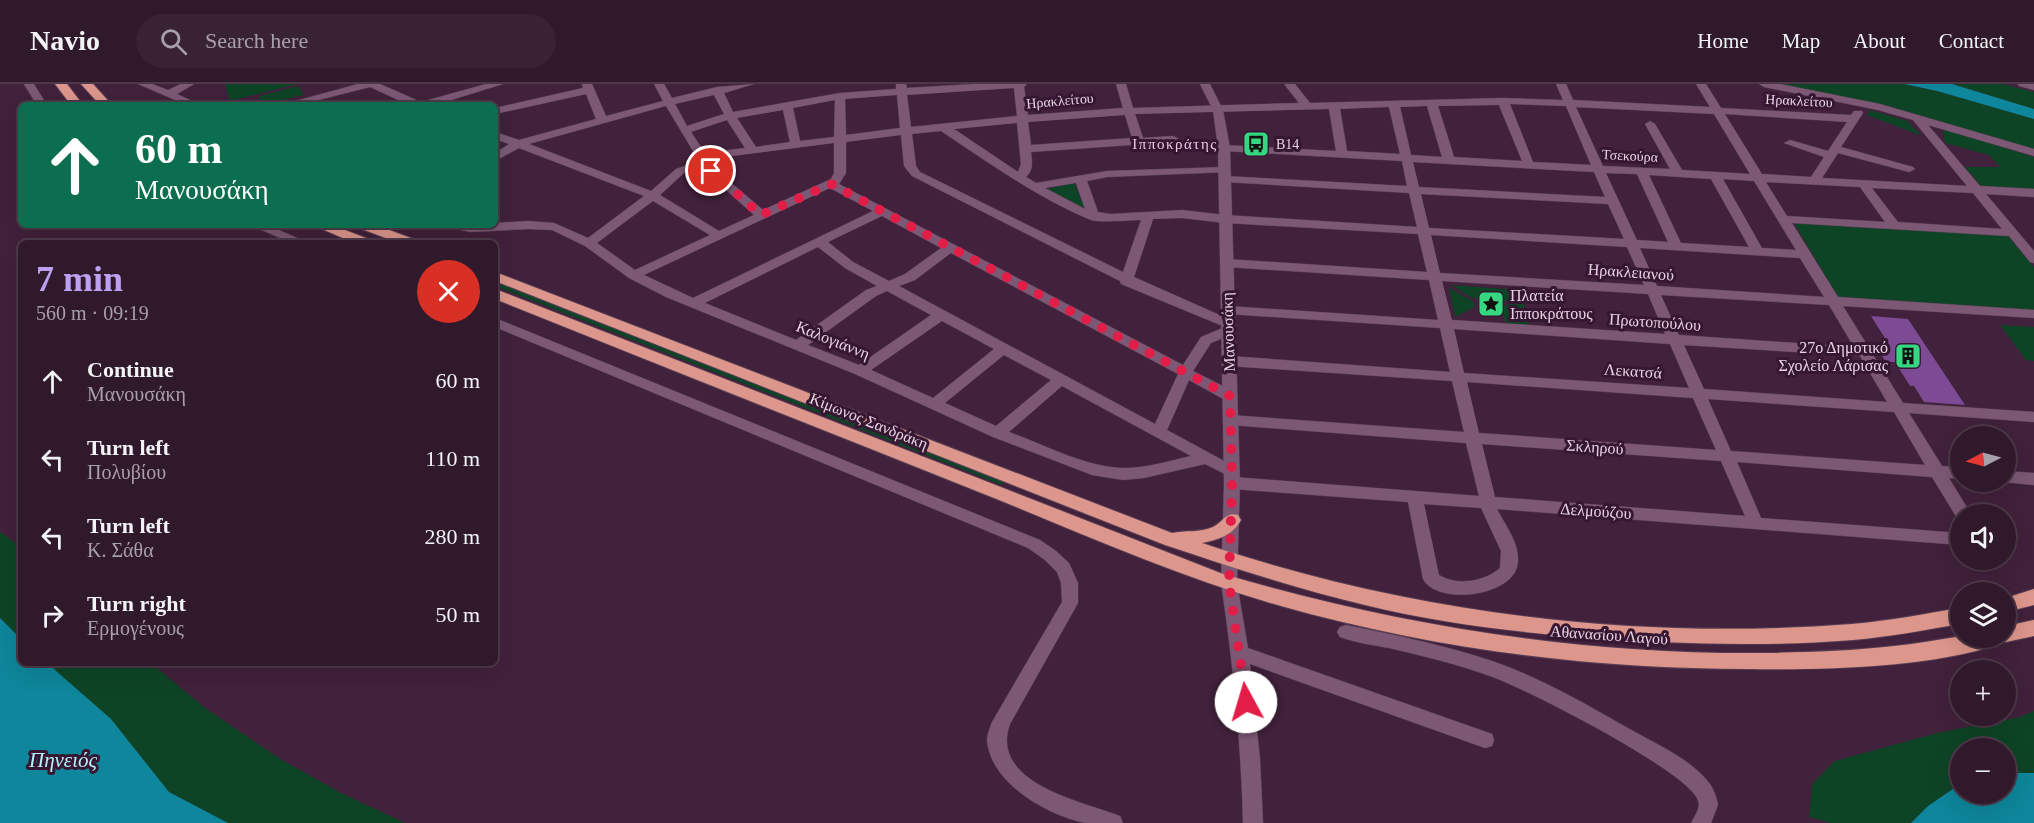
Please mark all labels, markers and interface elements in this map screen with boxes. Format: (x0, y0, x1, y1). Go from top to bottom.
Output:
search box (136, 14, 556, 68)
text: Navio (30, 25, 100, 56)
icon: search (157, 25, 190, 58)
text: Search here (205, 28, 308, 53)
text: Home (1697, 29, 1749, 53)
text: Map (1782, 29, 1820, 53)
text: About (1853, 29, 1906, 53)
text: Contact (1939, 29, 2004, 53)
street label: Ηρακλείτου (1026, 91, 1094, 111)
street label: Ηρακλείτου (1765, 92, 1833, 110)
icon: ahead (36, 126, 114, 204)
text: 60 m (135, 126, 223, 172)
bus stop icon: Β14 (1241, 129, 1271, 159)
district label: Ιπποκράτης (1132, 136, 1218, 152)
place label: Β14 (1276, 137, 1299, 152)
pin (685, 145, 736, 196)
street label: Τσεκούρα (1602, 147, 1659, 165)
icon: arrive (694, 154, 727, 187)
text: Μανουσάκη (135, 175, 269, 205)
text: 7 min (36, 259, 123, 299)
button: close (417, 260, 480, 323)
street label: Ηρακλειανού (1587, 261, 1675, 284)
place label: Πλατεία Ιπποκράτους (1510, 287, 1593, 323)
place icon: Πλατεία Ιπποκράτους (1476, 289, 1506, 319)
street label: Μανουσάκη (1218, 292, 1239, 372)
text: 560 m · 09:19 (36, 302, 149, 324)
street label: Πρωτοπούλου (1608, 310, 1702, 335)
street label: Καλογιάννη (793, 318, 872, 363)
place label: 27ο Δημοτικό Σχολείο Λάρισας (1778, 339, 1889, 375)
building icon: 27ο Δημοτικό Σχολείο Λάρισας (1893, 341, 1923, 371)
text: Continue (87, 357, 174, 382)
street label: Λεκατσά (1603, 360, 1663, 382)
icon: ahead (36, 365, 69, 398)
text: 60 m (435, 368, 480, 393)
text: Μανουσάκη (87, 383, 186, 405)
street label: Κίμωνος Σανδράκη (807, 390, 931, 453)
north arrow (1950, 426, 2016, 492)
map controls (1950, 426, 2016, 804)
text: Turn left (87, 435, 170, 460)
street label: Σκληρού (1566, 437, 1624, 458)
icon: left (36, 443, 69, 476)
text: 110 m (425, 446, 480, 471)
text: Πολυβίου (87, 461, 166, 483)
street label: Δελμούζου (1560, 500, 1632, 523)
button: sound (1950, 504, 2016, 570)
text: Turn left (87, 513, 170, 538)
icon: left (36, 521, 69, 554)
text: 280 m (424, 524, 480, 549)
text: Κ. Σάθα (87, 539, 154, 561)
button: layers (1950, 582, 2016, 648)
text: Turn right (87, 591, 186, 616)
icon: right (36, 599, 69, 632)
text: 50 m (435, 602, 480, 627)
text: Ερμογένους (87, 617, 184, 639)
street label: Αθανασίου Λαγού (1549, 622, 1669, 649)
button: + (1950, 660, 2016, 726)
position arrow (1214, 670, 1278, 734)
button: − (1950, 738, 2016, 804)
water label: Πηνειός (28, 748, 97, 772)

